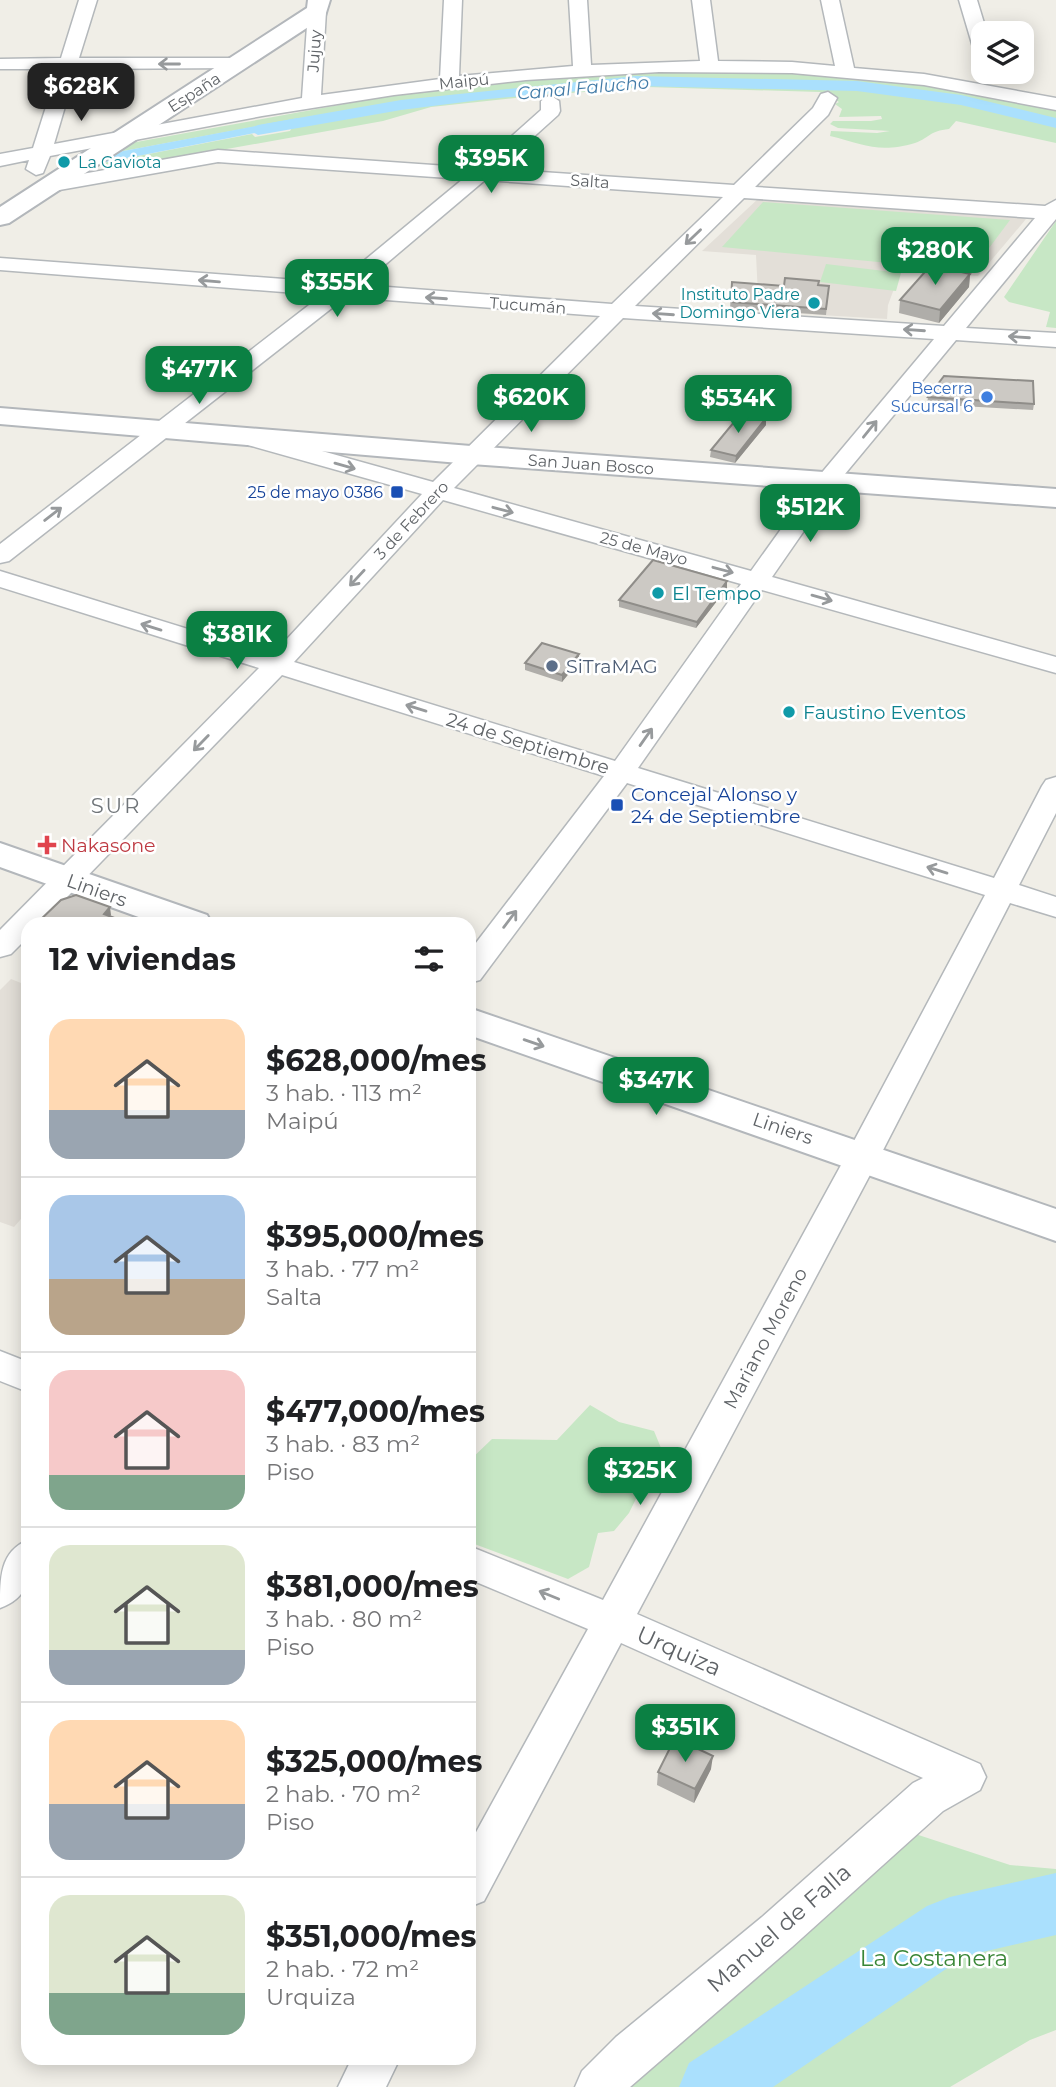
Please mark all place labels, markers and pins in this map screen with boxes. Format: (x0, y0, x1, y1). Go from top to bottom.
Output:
pin: $628K (32, 64, 130, 123)
pin: $395K (442, 136, 540, 195)
place label: La Gaviota (78, 153, 161, 172)
marker: La Gaviota (56, 154, 72, 170)
pin: $280K (886, 228, 984, 287)
pin: $355K (288, 260, 386, 319)
place label: Instituto Padre Domingo Viera (679, 285, 800, 322)
marker: Instituto Padre Domingo Viera (806, 295, 822, 311)
pin: $477K (150, 346, 248, 406)
pin: $620K (482, 374, 580, 434)
pin: $534K (689, 376, 787, 435)
place label: Becerra Sucursal 6 (891, 379, 973, 416)
marker: Becerra Sucursal 6 (979, 389, 995, 405)
place label: 25 de mayo 0386 (248, 483, 383, 502)
marker: 25 de mayo 0386 (389, 484, 405, 500)
pin: $512K (761, 484, 859, 544)
place label: El Tempo (672, 582, 761, 605)
marker: El Tempo (650, 585, 666, 601)
pin: $381K (188, 612, 286, 671)
place label: SiTraMAG (566, 655, 658, 678)
marker: SiTraMAG (544, 658, 560, 674)
place label: Faustino Eventos (803, 701, 966, 724)
marker: Faustino Eventos (781, 704, 797, 720)
place label: Concejal Alonso y 24 de Septiembre (631, 783, 800, 828)
marker: Concejal Alonso y 24 de Septiembre (609, 797, 625, 813)
place label: Nakasone (61, 834, 156, 857)
marker: Nakasone (39, 837, 55, 853)
pin: $347K (607, 1058, 705, 1117)
pin: $325K (591, 1448, 689, 1507)
pin: $351K (636, 1704, 734, 1764)

